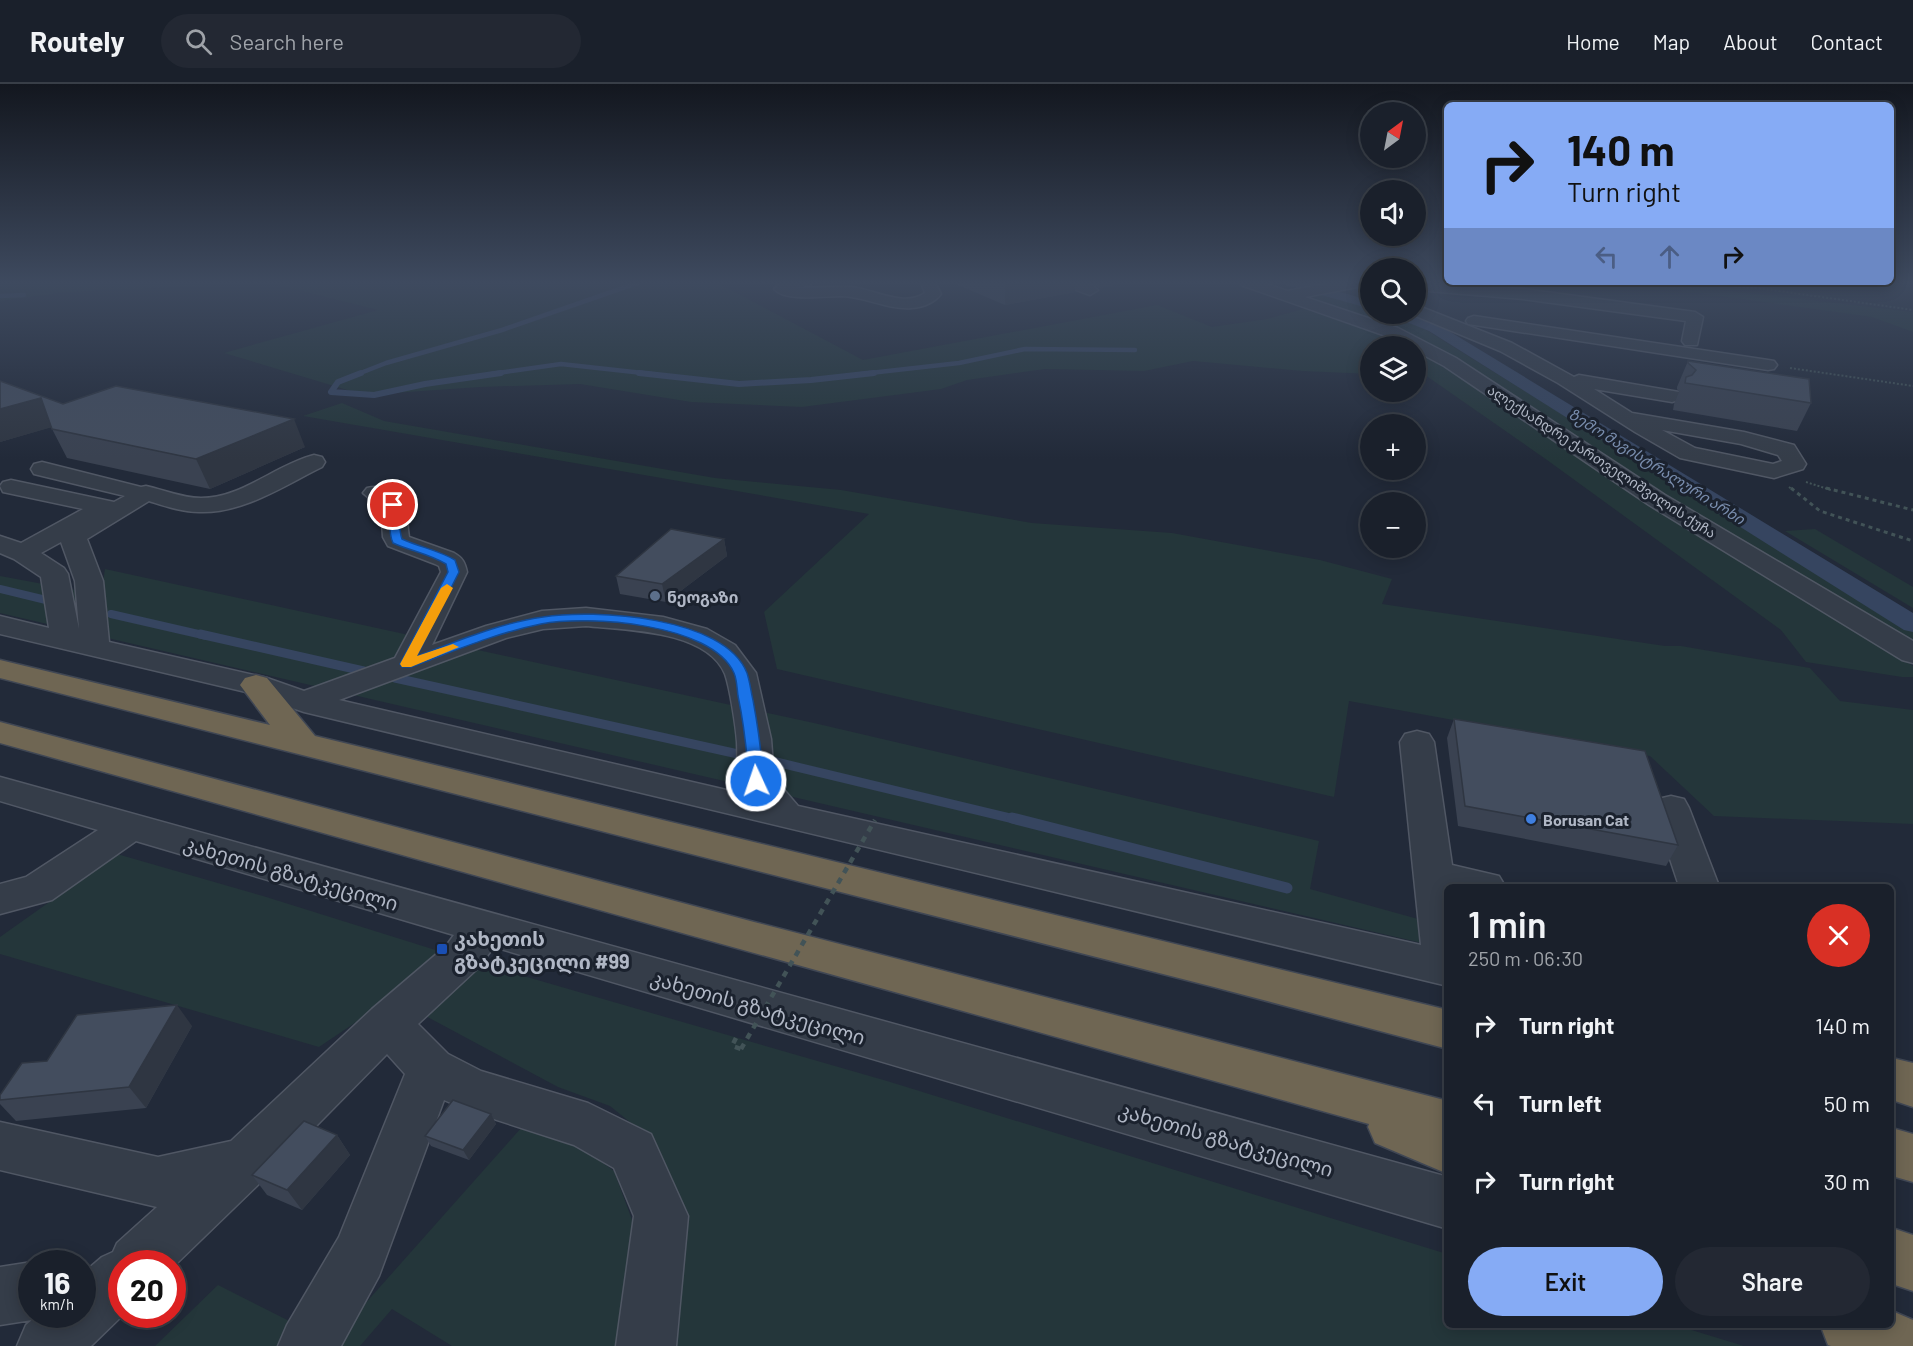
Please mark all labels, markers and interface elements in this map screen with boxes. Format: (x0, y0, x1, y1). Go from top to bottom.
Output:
search box (161, 14, 581, 68)
text: Routely (30, 24, 125, 58)
icon: search (182, 25, 215, 58)
text: Search here (230, 28, 344, 54)
text: Home (1566, 29, 1620, 54)
text: Map (1653, 29, 1690, 54)
text: About (1723, 29, 1778, 54)
text: Contact (1811, 29, 1883, 54)
north arrow (1360, 102, 1426, 168)
map controls (1360, 102, 1426, 558)
text: 140 m (1567, 124, 1675, 174)
icon: right (1468, 126, 1546, 204)
text: Turn right (1567, 175, 1681, 207)
button: sound (1360, 180, 1426, 246)
icon: left (1590, 240, 1623, 273)
icon: ahead (1653, 240, 1686, 273)
icon: right (1716, 240, 1749, 273)
button: search (1360, 258, 1426, 324)
button: layers (1360, 336, 1426, 402)
street label: ალექსანდრე ქართველიშვილის ქუჩა (1484, 381, 1719, 542)
water label: ზემო მაგისტრალური არხი (1565, 404, 1749, 529)
button: + (1360, 414, 1426, 480)
pin (367, 479, 418, 530)
icon: arrive (376, 488, 409, 521)
button: − (1360, 492, 1426, 558)
place label: ნეოგაზი (667, 587, 738, 607)
marker: ნეოგაზი (648, 589, 662, 603)
position arrow (724, 749, 788, 813)
place label: Borusan Cat (1543, 810, 1629, 829)
marker: Borusan Cat (1524, 812, 1538, 826)
street label: კახეთის გზატკეცილი (181, 831, 401, 917)
text: 1 min (1468, 902, 1547, 945)
button: close (1807, 904, 1870, 967)
place label: კახეთის გზატკეცილი #99 (454, 926, 630, 974)
marker: კახეთის გზატკეცილი #99 (435, 942, 449, 956)
text: 250 m · 06:30 (1468, 946, 1583, 970)
street label: კახეთის გზატკეცილი (648, 965, 868, 1051)
icon: right (1468, 1009, 1501, 1042)
text: Turn right (1519, 1012, 1614, 1038)
text: 140 m (1815, 1012, 1870, 1038)
icon: left (1468, 1087, 1501, 1120)
text: Turn left (1519, 1090, 1602, 1116)
text: 50 m (1824, 1090, 1870, 1116)
street label: კახეთის გზატკეცილი (1116, 1097, 1336, 1183)
icon: right (1468, 1165, 1501, 1198)
text: Turn right (1519, 1168, 1614, 1194)
text: 30 m (1824, 1168, 1870, 1194)
button: Exit (1468, 1247, 1663, 1316)
button: Share (1675, 1247, 1870, 1316)
speed limit sign: 20 (108, 1250, 186, 1328)
text: 16 (44, 1264, 70, 1300)
text: km/h (40, 1295, 74, 1313)

